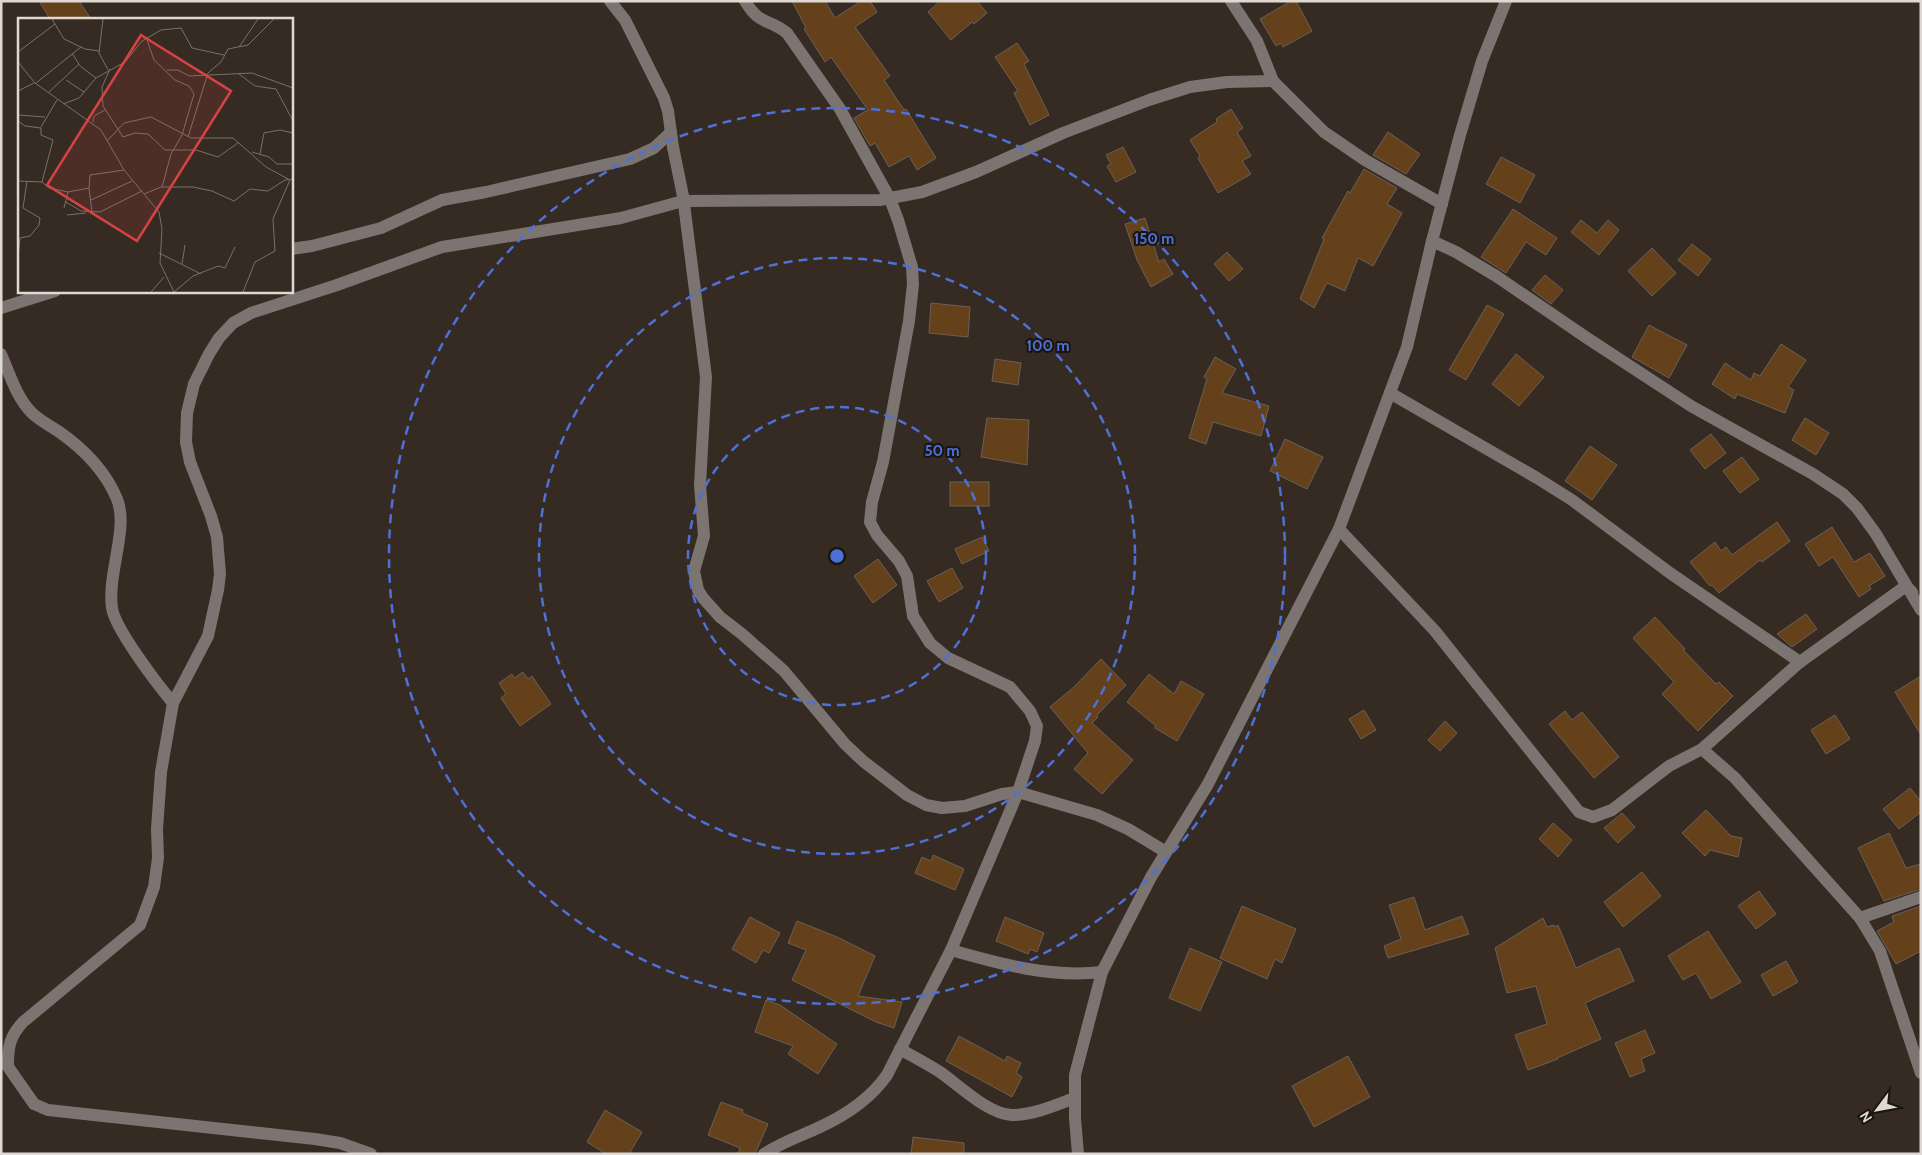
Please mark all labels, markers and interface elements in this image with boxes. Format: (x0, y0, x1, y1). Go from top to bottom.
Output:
inset map (18, 18, 292, 292)
text: 150 m (1134, 230, 1174, 248)
text: 100 m (1026, 337, 1070, 355)
text: 50 m (924, 442, 960, 460)
centre of rings (828, 547, 846, 565)
north arrow (1852, 1085, 1902, 1135)
text: N (1856, 1108, 1876, 1126)

